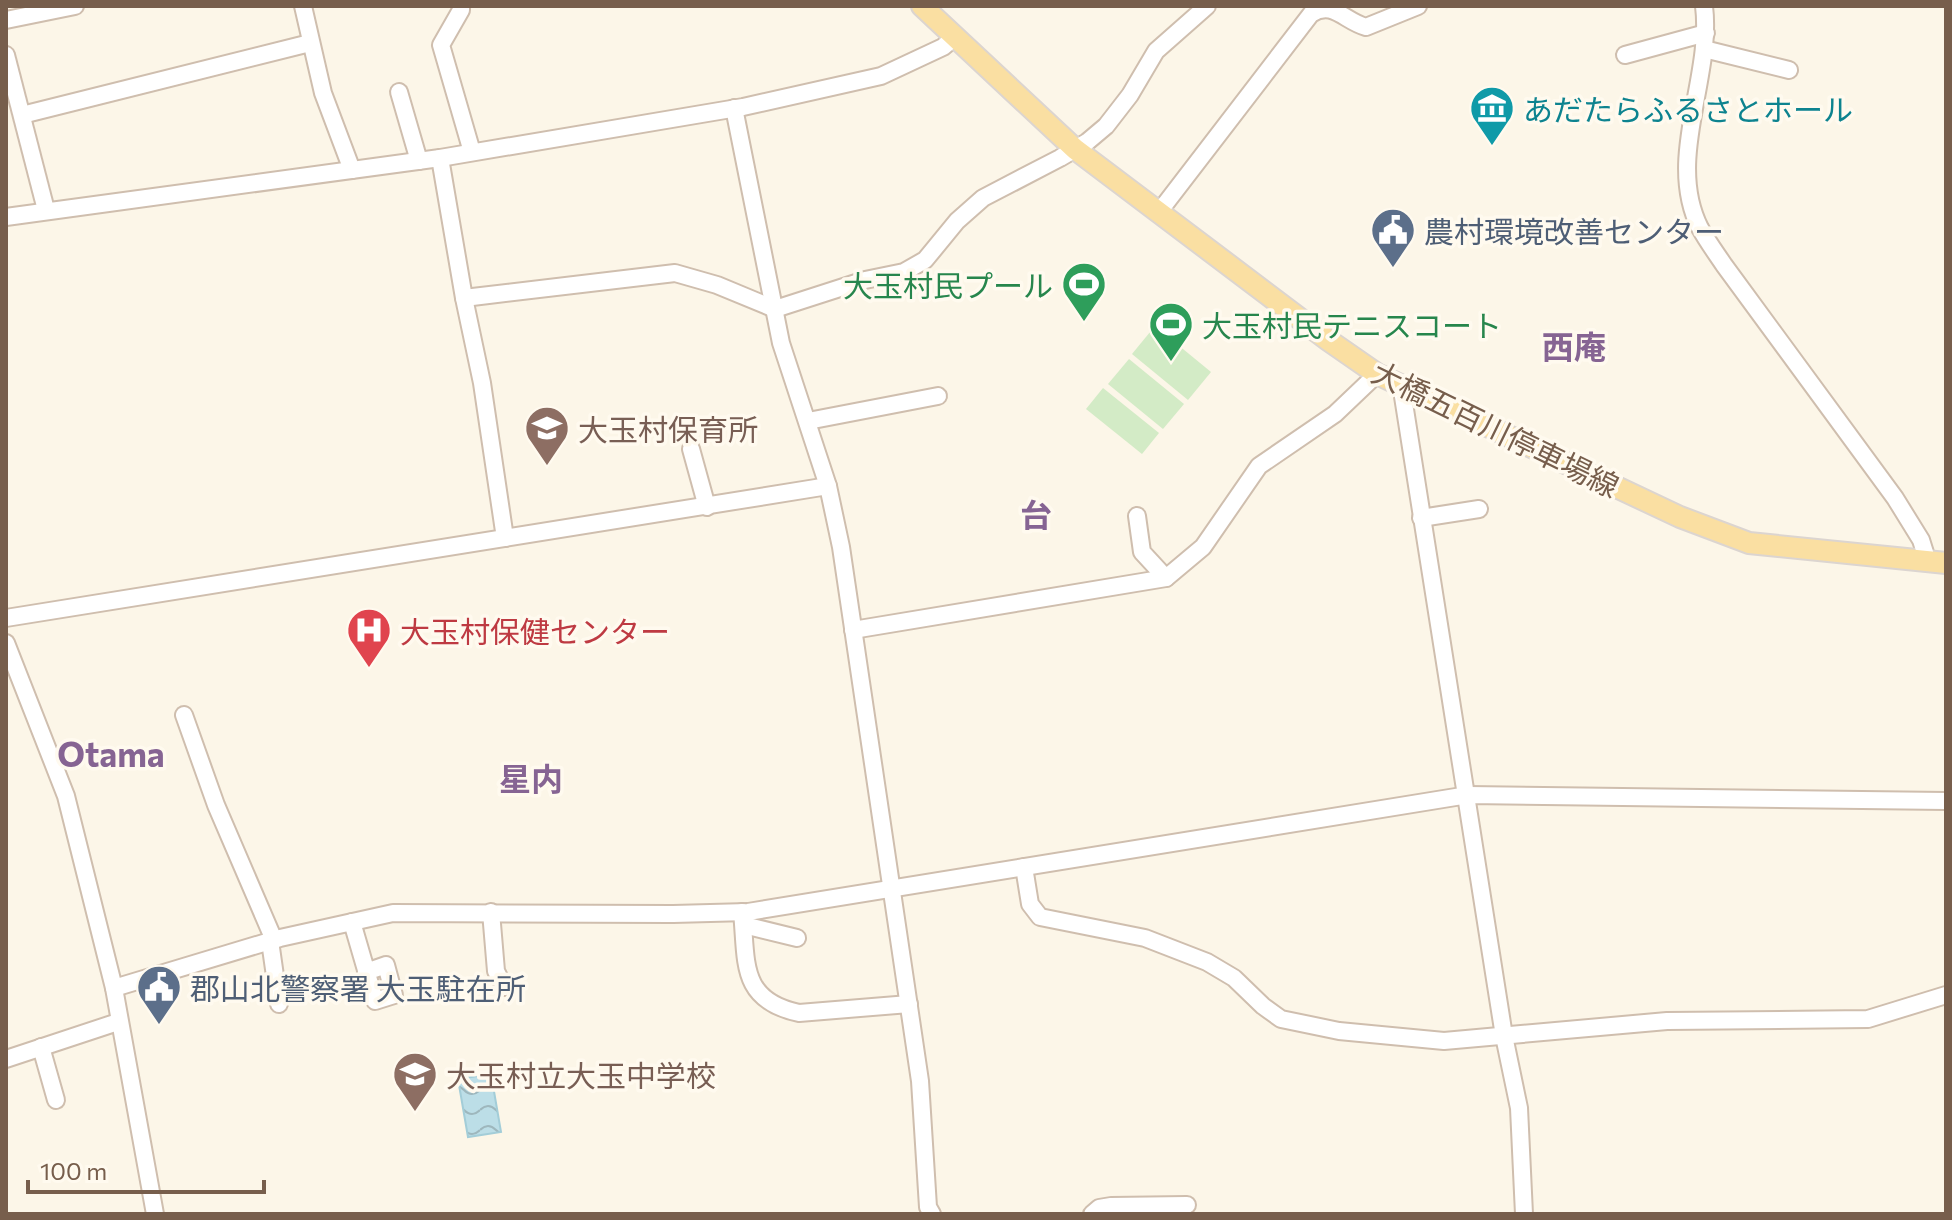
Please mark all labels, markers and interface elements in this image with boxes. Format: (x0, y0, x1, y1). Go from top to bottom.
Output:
museum icon: あだたらふるさとホール (1468, 84, 1516, 147)
place label: あだたらふるさとホール (1523, 90, 1853, 127)
public building icon: 農村環境改善センター (1369, 206, 1417, 269)
place label: 農村環境改善センター (1424, 212, 1724, 249)
sports icon: 大玉村民プール (1060, 260, 1108, 323)
place label: 大玉村民プール (843, 266, 1053, 303)
sports icon: 大玉村民テニスコート (1147, 300, 1195, 363)
place label: 大玉村民テニスコート (1202, 306, 1502, 343)
district label: 西庵 (1542, 326, 1606, 366)
street label: 大橋五百川停車場線 (1367, 352, 1625, 504)
school or university icon: 大玉村保育所 (523, 404, 571, 467)
place label: 大玉村保育所 (578, 410, 758, 447)
district label: 台 (1020, 494, 1052, 534)
hospital icon: 大玉村保健センター (345, 606, 393, 669)
place label: 大玉村保健センター (400, 612, 670, 649)
district label: Otama (57, 732, 165, 774)
district label: 星内 (499, 758, 563, 798)
public building icon: 郡山北警察署 大玉駐在所 (135, 963, 183, 1026)
place label: 郡山北警察署 大玉駐在所 (190, 969, 526, 1006)
school or university icon: 大玉村立大玉中学校 (391, 1050, 439, 1113)
place label: 大玉村立大玉中学校 (446, 1056, 716, 1093)
scale bar (28, 1144, 264, 1194)
text: 100 m (40, 1156, 107, 1185)

